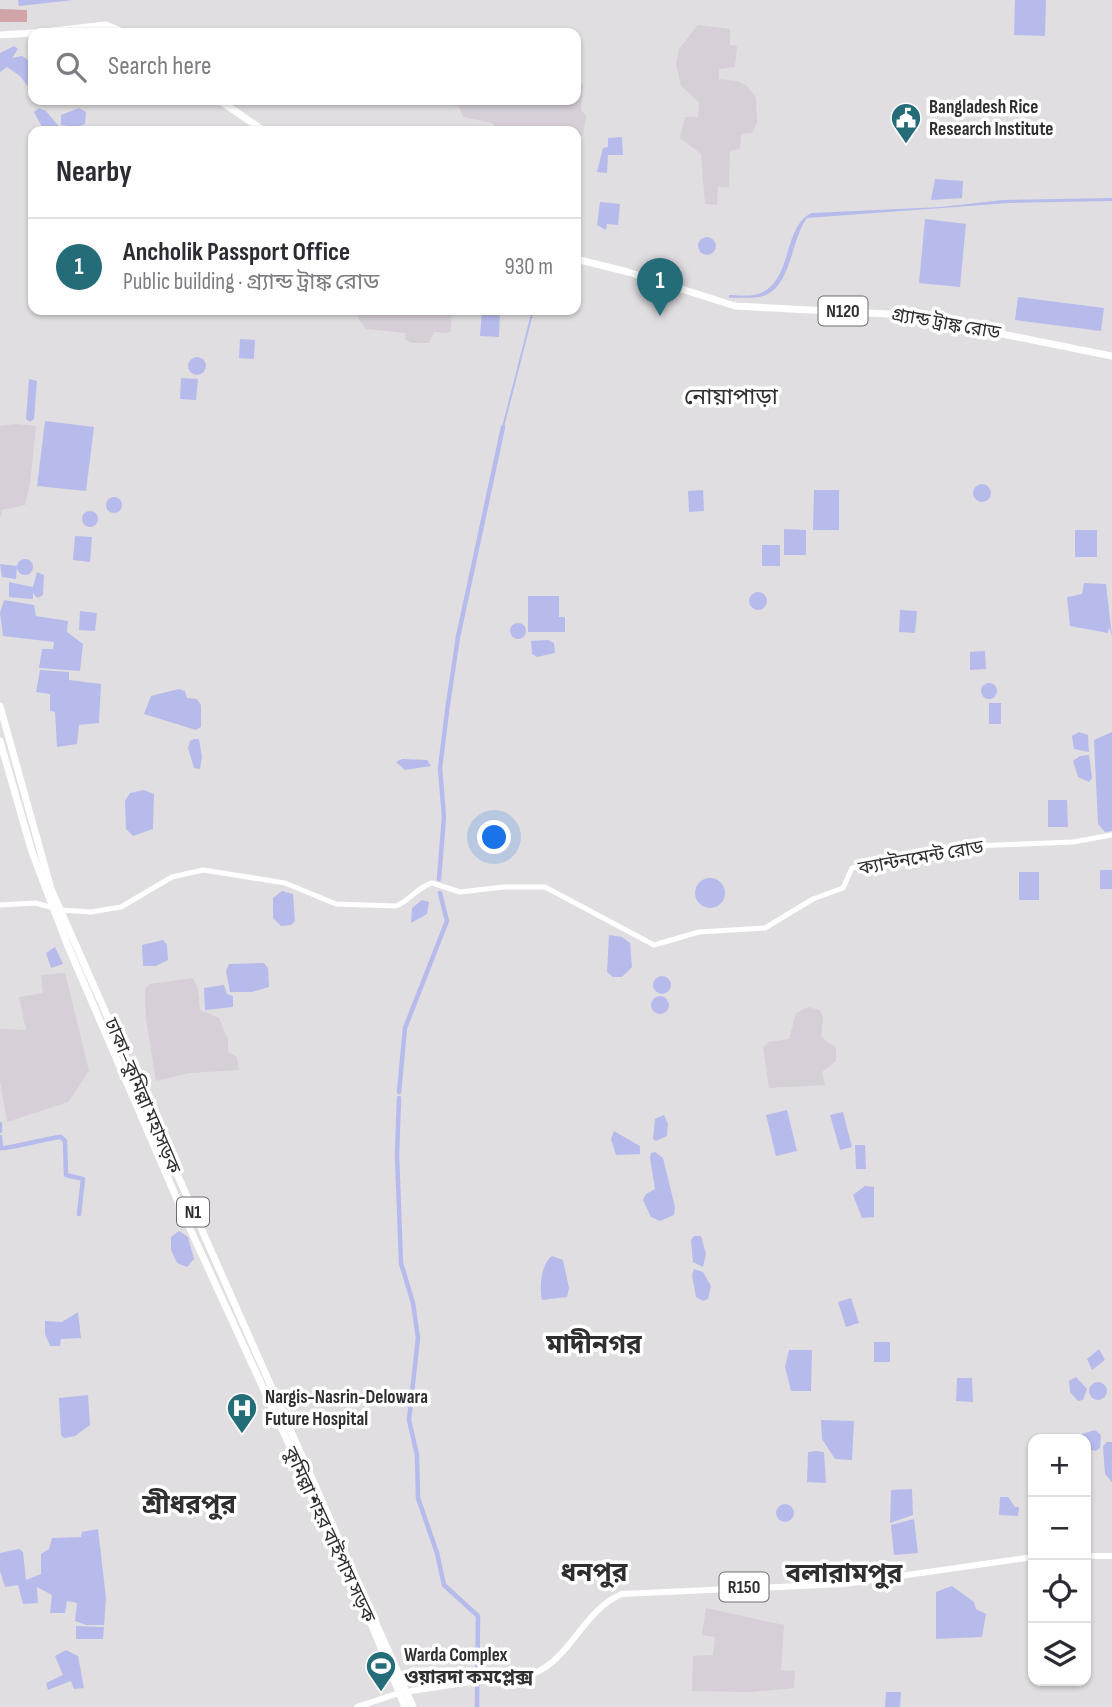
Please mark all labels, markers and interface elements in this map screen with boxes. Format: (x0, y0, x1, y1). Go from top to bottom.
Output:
search box (28, 28, 581, 105)
icon: search (52, 48, 90, 86)
text: Search here (108, 51, 211, 82)
place label: Bangladesh Rice Research Institute (929, 96, 1053, 141)
public building icon: Bangladesh Rice Research Institute (889, 101, 923, 145)
text: Nearby (56, 154, 132, 190)
text: Ancholik Passport Office (123, 237, 350, 268)
text: 1 (74, 253, 84, 281)
text: 930 m (504, 253, 553, 281)
pin: 1 (637, 258, 683, 316)
text: Public building · গ্র্যান্ড ট্রাঙ্ক রোড (123, 268, 379, 296)
road number: N120 (818, 296, 868, 326)
street label: গ্র্যান্ড ট্রাঙ্ক রোড (890, 302, 1003, 345)
district label: নোয়াপাড়া (684, 383, 779, 411)
your location (477, 820, 511, 854)
street label: ক্যান্টনমেন্ট রোড (855, 835, 986, 881)
street label: ঢাকা–কুমিল্লা মহাসড়ক (98, 1013, 186, 1178)
road number: N1 (177, 1198, 209, 1226)
district label: মাদীনগর (545, 1328, 642, 1361)
place label: Nargis-Nasrin-Delowara Future Hospital (265, 1386, 428, 1431)
hospital icon: Nargis-Nasrin-Delowara Future Hospital (225, 1391, 259, 1435)
map controls (1028, 1434, 1091, 1686)
button: + (1028, 1434, 1091, 1497)
street label: কুমিল্লা শহর বাইপাস সড়ক (278, 1442, 381, 1627)
district label: শ্রীধরপুর (141, 1488, 236, 1521)
button: − (1028, 1497, 1091, 1560)
district label: ধনপুর (561, 1558, 628, 1589)
district label: বলারামপুর (785, 1559, 903, 1590)
button: locate (1028, 1560, 1091, 1623)
road number: R150 (720, 1572, 768, 1602)
button: layers (1028, 1623, 1091, 1686)
place label: Warda Complex ওয়ারদা কমপ্লেক্স (404, 1644, 534, 1689)
sports icon: Warda Complex ওয়ারদা কমপ্লেক্স (364, 1649, 398, 1693)

